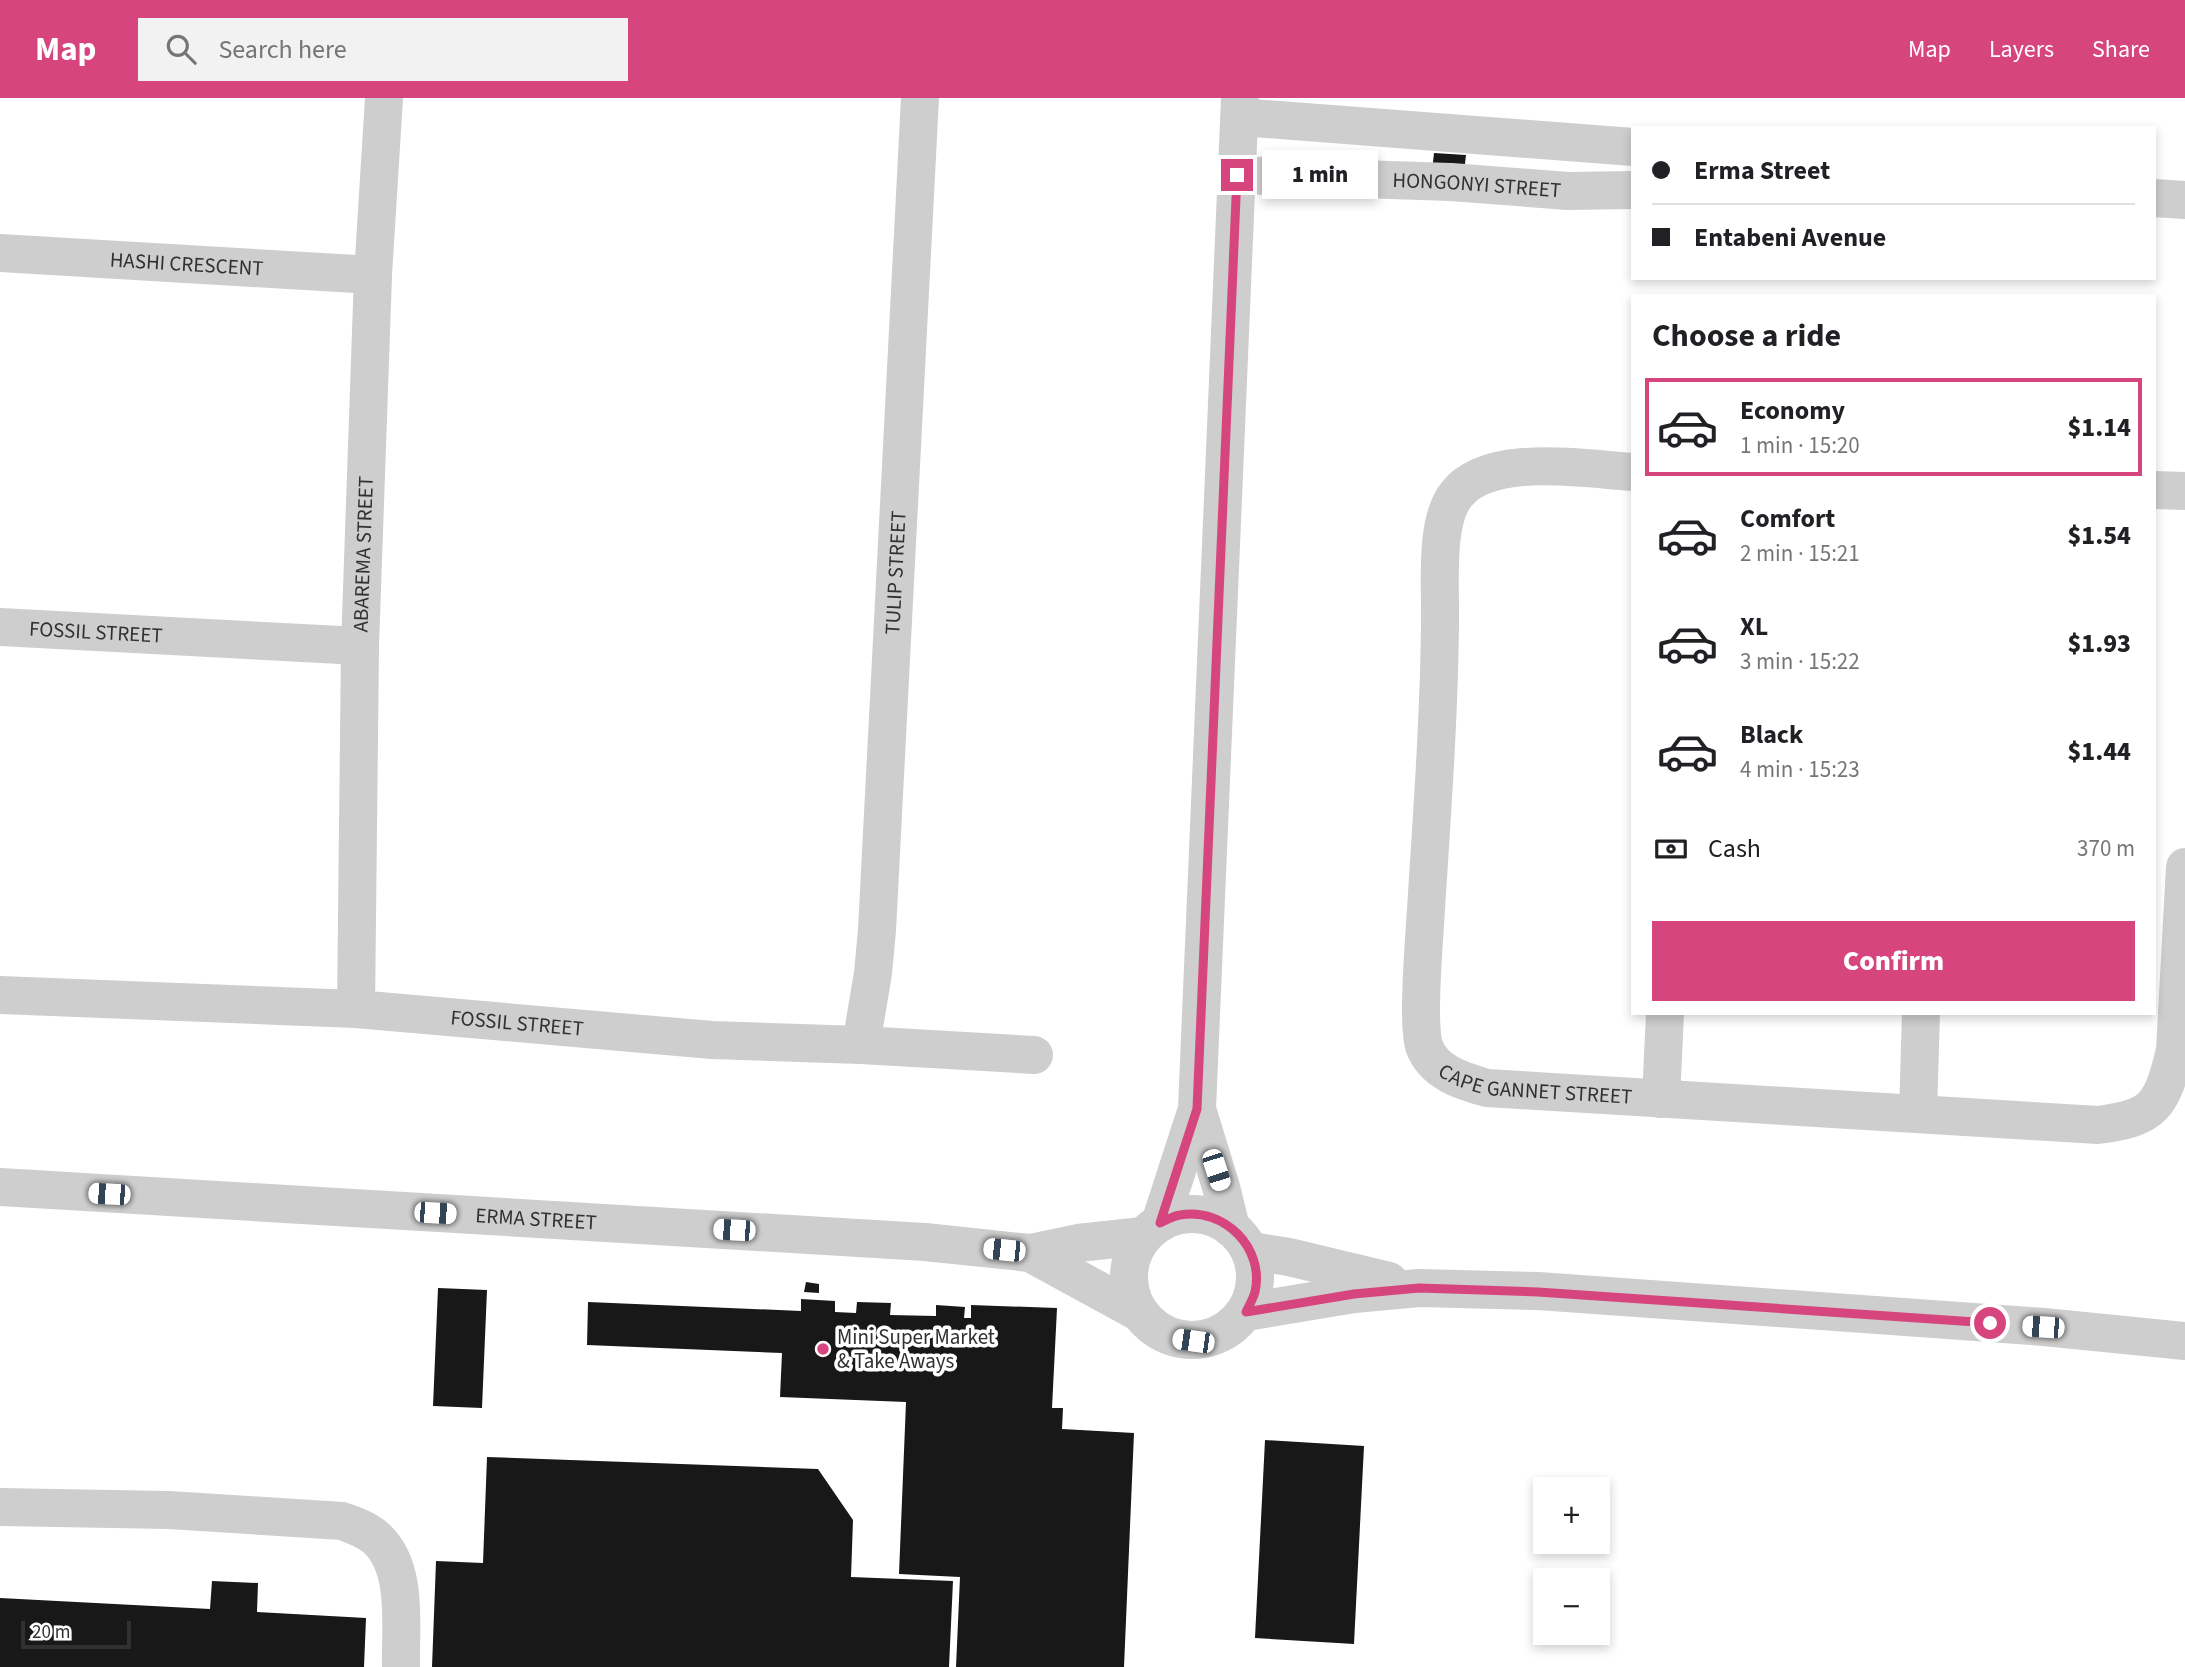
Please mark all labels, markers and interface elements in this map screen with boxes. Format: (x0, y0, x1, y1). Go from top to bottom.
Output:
search box (138, 18, 628, 81)
text: Map (35, 26, 96, 73)
icon: search (162, 30, 200, 68)
text: Search here (218, 31, 347, 68)
text: Map (1908, 32, 1951, 67)
text: Layers (1989, 32, 2054, 67)
text: Share (2092, 32, 2150, 67)
callout: 1 min (1262, 150, 1377, 200)
text: Erma Street (1694, 152, 1830, 189)
text: 1 min (1292, 158, 1348, 191)
route end (1221, 159, 1253, 191)
street label: HONGONYI STREET (1392, 165, 1562, 205)
text: Entabeni Avenue (1694, 219, 1886, 256)
street label: HASHI CRESCENT (109, 245, 264, 284)
text: Choose a ride (1652, 313, 1841, 359)
text: Economy (1740, 392, 1845, 429)
icon: car (1656, 396, 1719, 459)
text: $1.14 (2067, 409, 2131, 446)
text: 1 min · 15:20 (1740, 429, 1860, 462)
street label: ABAREMA STREET (345, 475, 381, 633)
text: Comfort (1740, 500, 1835, 537)
icon: car (1656, 504, 1719, 567)
street label: TULIP STREET (877, 510, 914, 635)
text: $1.54 (2067, 517, 2131, 554)
text: 2 min · 15:21 (1740, 537, 1860, 570)
text: XL (1740, 608, 1768, 645)
icon: car (1656, 612, 1719, 675)
street label: FOSSIL STREET (28, 614, 163, 651)
text: $1.93 (2067, 625, 2131, 662)
text: 3 min · 15:22 (1740, 645, 1860, 678)
text: Black (1740, 716, 1803, 753)
icon: car (1656, 720, 1719, 783)
text: $1.44 (2067, 733, 2131, 770)
text: 4 min · 15:23 (1740, 753, 1860, 786)
icon: cash (1652, 830, 1690, 868)
text: Cash (1708, 830, 1761, 867)
text: 370 m (2077, 832, 2135, 865)
button: Confirm (1652, 921, 2135, 1001)
street label: FOSSIL STREET (449, 1002, 585, 1044)
street label: CAPE GANNET STREET (1432, 1056, 1633, 1112)
car (1200, 1147, 1233, 1193)
car (88, 1182, 131, 1206)
street label: ERMA STREET (475, 1200, 598, 1237)
car (414, 1201, 457, 1225)
car (713, 1218, 756, 1242)
car (983, 1237, 1026, 1263)
route start (1974, 1307, 2006, 1339)
car (2022, 1315, 2065, 1339)
place label: Mini Super Market & Take Aways (837, 1322, 995, 1376)
car (1171, 1328, 1216, 1354)
marker: Mini Super Market & Take Aways (815, 1341, 831, 1357)
map controls (1533, 1477, 1610, 1645)
button: + (1533, 1477, 1610, 1554)
button: − (1533, 1568, 1610, 1645)
scale bar (21, 1618, 131, 1650)
text: 20 m (32, 1619, 70, 1646)

